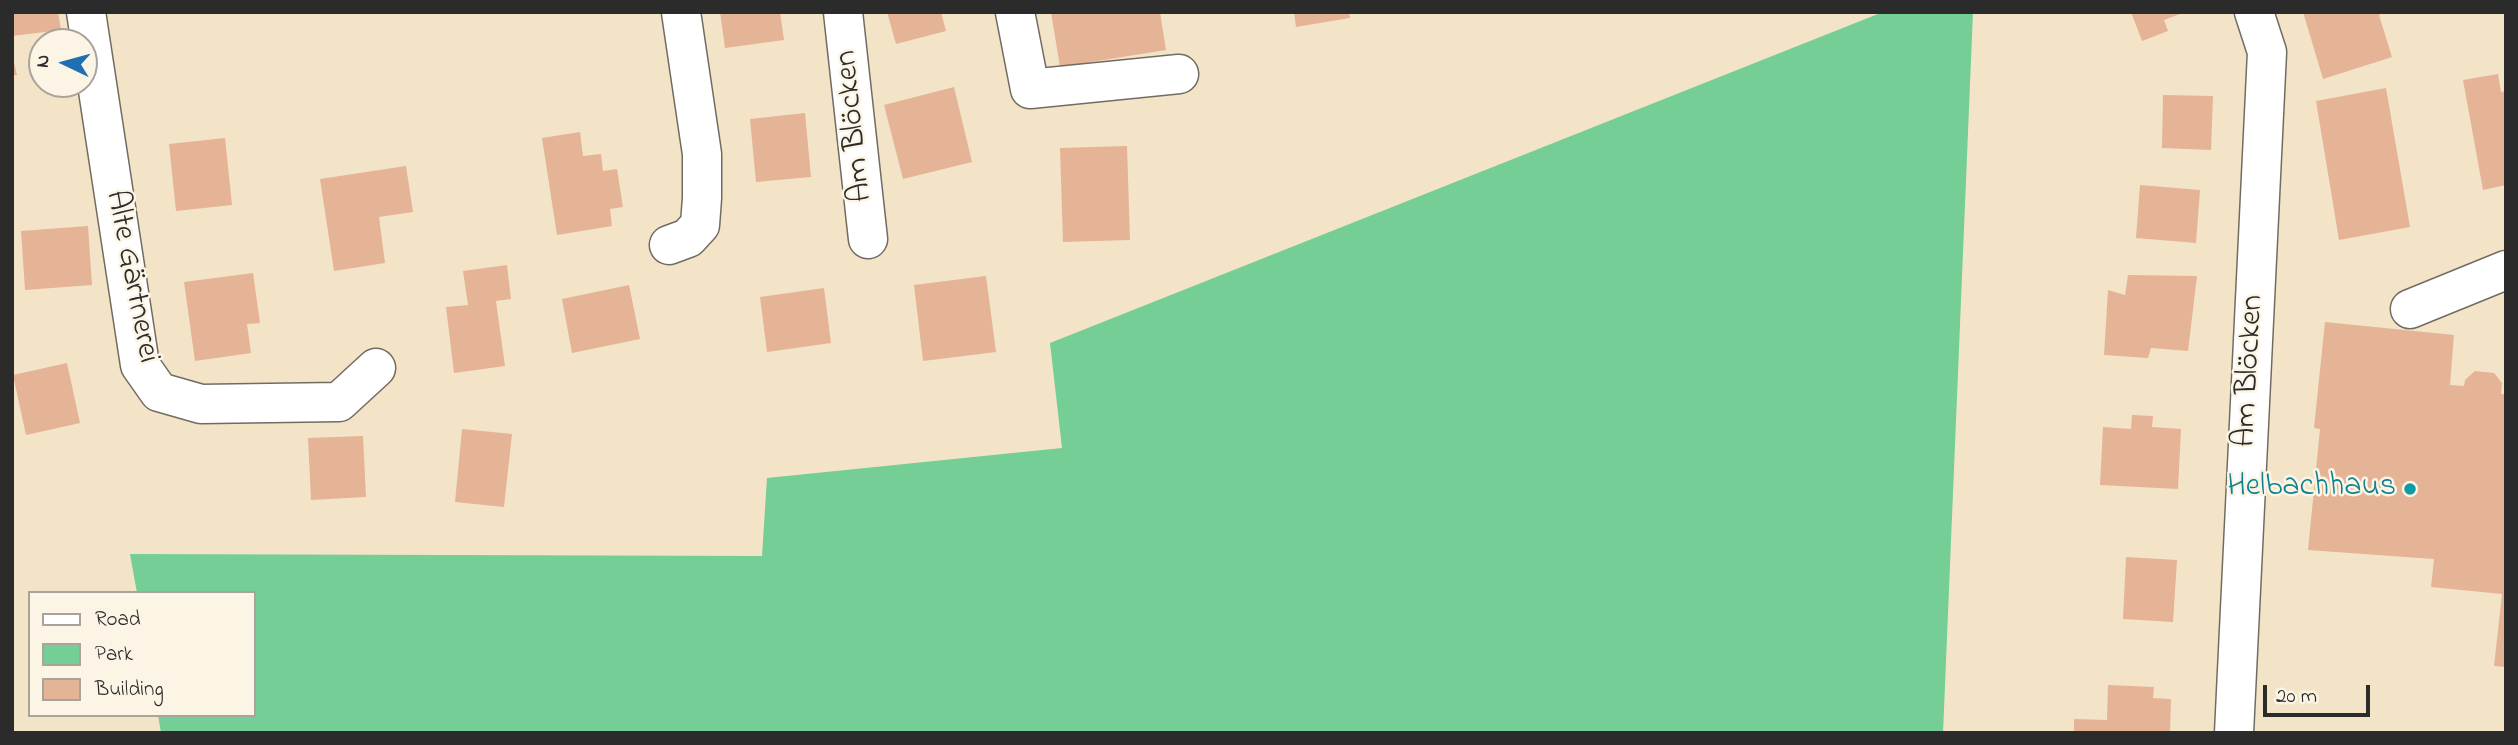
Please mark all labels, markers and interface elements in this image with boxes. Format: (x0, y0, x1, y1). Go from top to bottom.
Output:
north arrow (28, 28, 98, 98)
street label: Am Blöcken (829, 48, 883, 204)
text: N (30, 54, 58, 69)
street label: Alte Gärtnerei (94, 187, 166, 367)
street label: Am Blöcken (2228, 294, 2274, 448)
place label: Helbachhaus (2227, 470, 2396, 508)
marker: Helbachhaus (2402, 481, 2418, 497)
legend (28, 591, 256, 717)
text: Road (95, 605, 141, 635)
text: Park (95, 640, 133, 670)
scale bar (2266, 672, 2373, 716)
text: Building (95, 675, 164, 705)
text: 20 m (2276, 682, 2317, 712)

